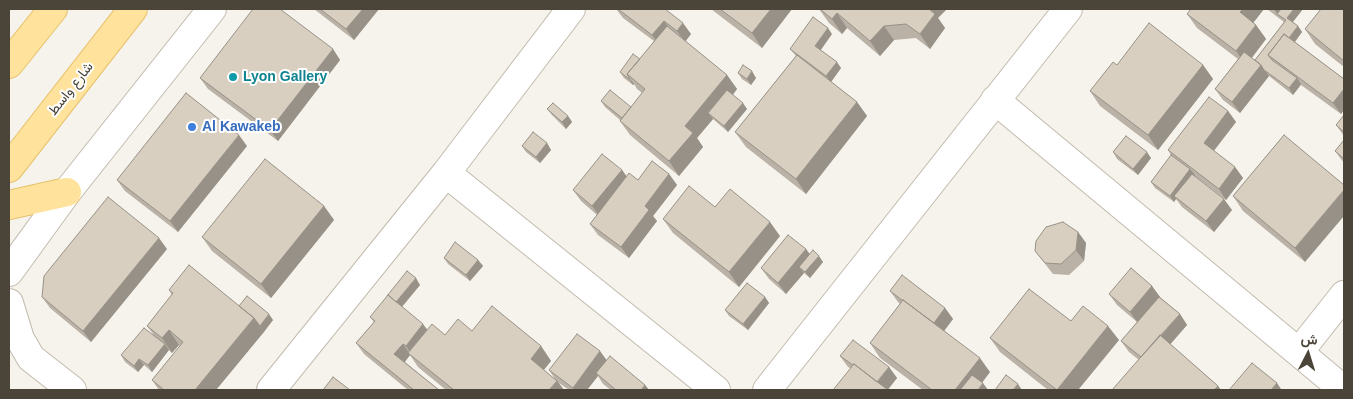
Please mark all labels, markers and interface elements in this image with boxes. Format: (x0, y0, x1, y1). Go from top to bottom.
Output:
street label: شارع واسط (45, 59, 97, 119)
place label: Lyon Gallery (243, 69, 327, 85)
marker: Lyon Gallery (227, 71, 239, 83)
place label: Al Kawakeb (202, 119, 281, 135)
marker: Al Kawakeb (186, 121, 198, 133)
north arrow (1283, 329, 1333, 379)
text: ش (1300, 330, 1318, 348)

